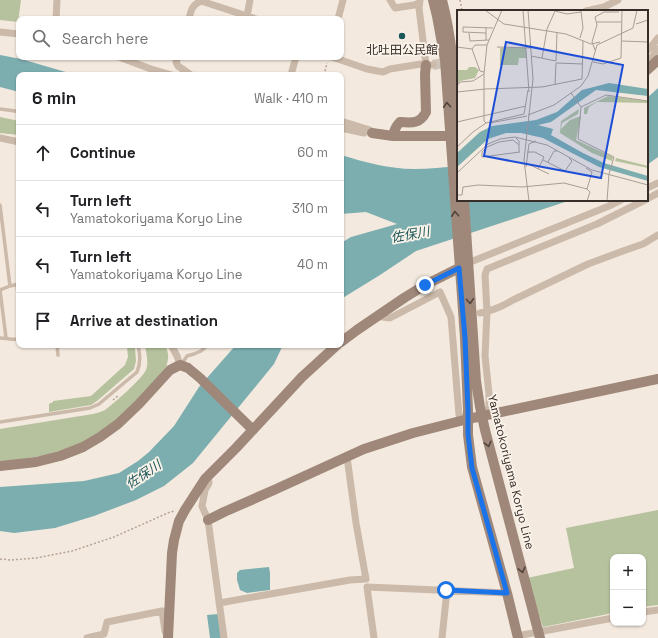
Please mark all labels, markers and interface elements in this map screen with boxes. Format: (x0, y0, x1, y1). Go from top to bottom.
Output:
inset map (457, 10, 648, 201)
search box (16, 16, 344, 60)
icon: search (30, 27, 52, 49)
text: Search here (62, 29, 148, 48)
marker: 北吐田公民館 (397, 31, 407, 41)
place label: 北吐田公民館 (366, 42, 438, 58)
text: 6 min (32, 87, 76, 109)
text: Walk · 410 m (254, 90, 328, 107)
one-way arrow (443, 102, 452, 108)
icon: ahead (32, 142, 54, 164)
text: Continue (70, 143, 136, 162)
text: 60 m (297, 144, 328, 161)
text: Turn left (70, 191, 132, 210)
icon: left (32, 198, 54, 220)
text: 310 m (292, 200, 328, 217)
text: Yamatokoriyama Koryo Line (70, 210, 242, 227)
one-way arrow (451, 211, 460, 217)
water label: 佐保川 (389, 222, 433, 246)
text: Turn left (70, 247, 132, 266)
icon: left (32, 254, 54, 276)
text: 40 m (297, 256, 328, 273)
text: Yamatokoriyama Koryo Line (70, 266, 242, 283)
route end (416, 276, 434, 294)
one-way arrow (466, 298, 475, 304)
icon: arrive (32, 310, 54, 332)
text: Arrive at destination (70, 311, 218, 330)
street label: Yamatokoriyama Koryo Line (484, 393, 538, 551)
one-way arrow (484, 441, 492, 447)
water label: 佐保川 (122, 455, 166, 492)
map controls (610, 554, 646, 626)
button: + (610, 554, 646, 590)
one-way arrow (517, 566, 526, 573)
route start (437, 581, 455, 599)
button: − (610, 590, 646, 626)

